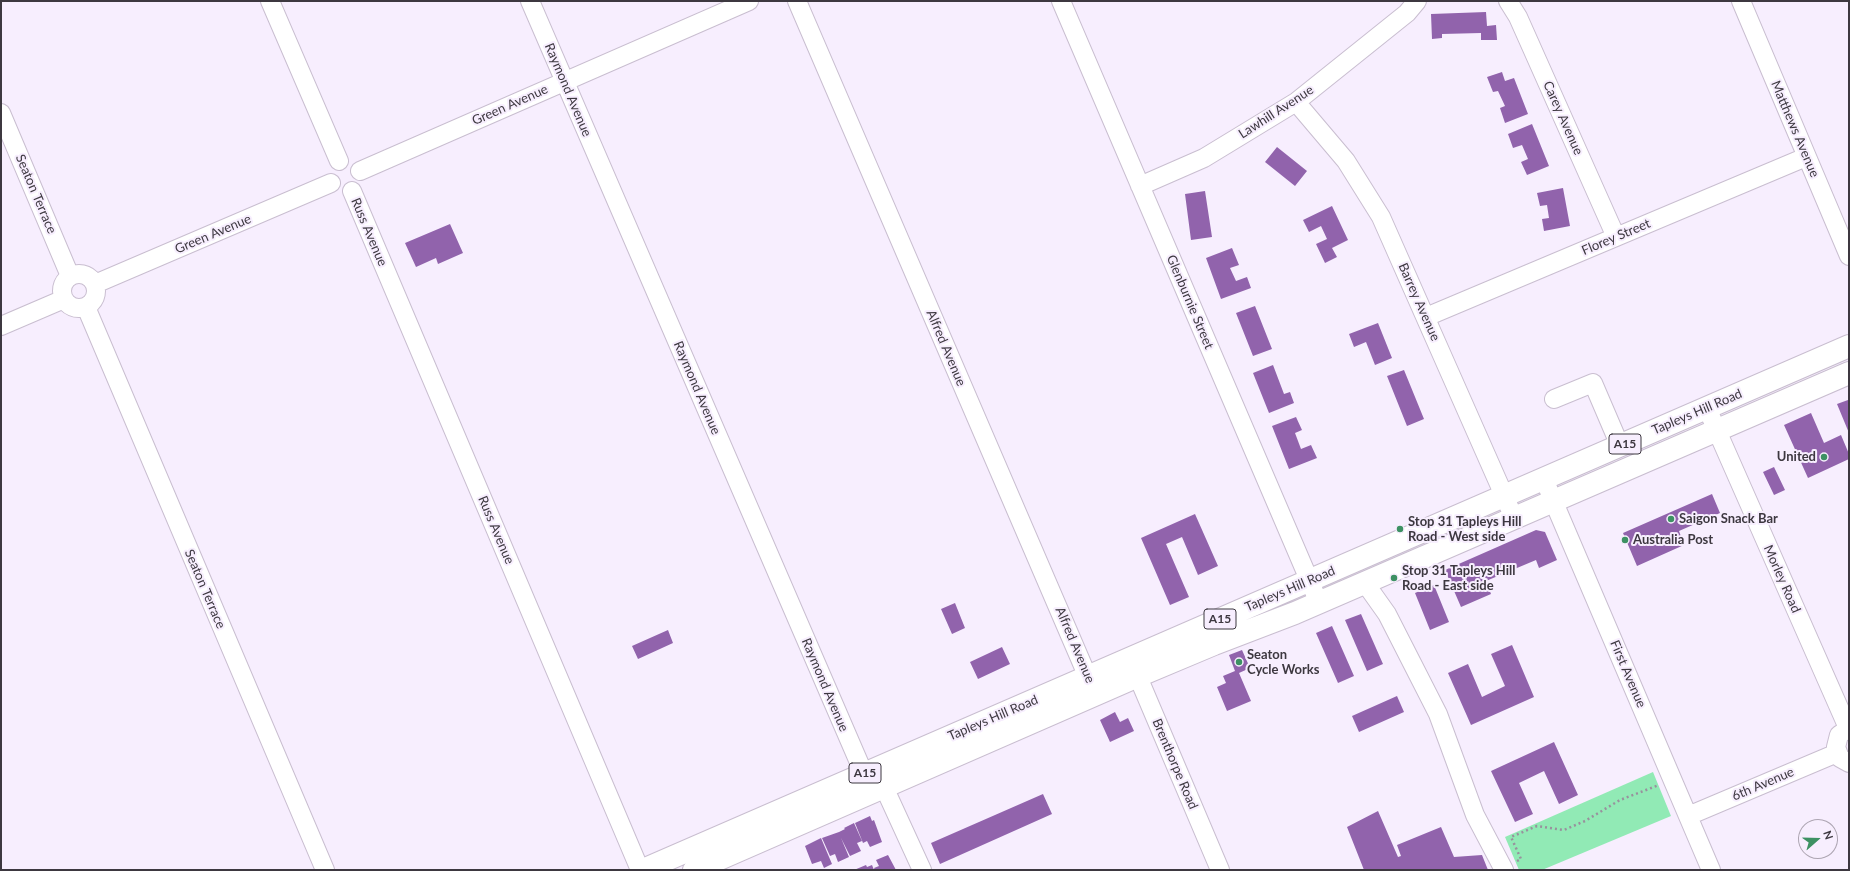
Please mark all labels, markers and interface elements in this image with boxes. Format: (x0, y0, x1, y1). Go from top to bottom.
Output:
street label: Raymond Avenue (541, 41, 595, 139)
street label: Matthews Avenue (1768, 78, 1822, 180)
street label: Carey Avenue (1540, 79, 1586, 157)
street label: Green Avenue (470, 81, 550, 129)
street label: Lawhill Avenue (1236, 82, 1316, 142)
street label: Seaton Terrace (12, 152, 60, 236)
street label: Russ Avenue (348, 195, 390, 269)
street label: Green Avenue (173, 211, 253, 257)
street label: Florey Street (1579, 216, 1653, 258)
street label: Glenburnie Street (1163, 253, 1217, 351)
street label: Barrey Avenue (1395, 261, 1443, 343)
street label: Alfred Avenue (923, 307, 969, 389)
street label: Raymond Avenue (670, 339, 724, 437)
street label: Tapleys Hill Road (1650, 386, 1744, 438)
road number: A15 (1609, 434, 1641, 454)
place label: United (1777, 449, 1816, 465)
marker: United (1819, 452, 1829, 462)
street label: Russ Avenue (475, 493, 517, 567)
place label: Saigon Snack Bar (1679, 511, 1778, 527)
place label: Stop 31 Tapleys Hill Road - West side (1408, 514, 1521, 545)
marker: Saigon Snack Bar (1666, 514, 1676, 524)
marker: Stop 31 Tapleys Hill Road - West side (1395, 524, 1405, 534)
place label: Australia Post (1633, 532, 1713, 548)
marker: Australia Post (1620, 535, 1630, 545)
street label: Morley Road (1760, 543, 1804, 615)
street label: Seaton Terrace (181, 547, 229, 631)
street label: Tapleys Hill Road (1243, 563, 1337, 615)
place label: Stop 31 Tapleys Hill Road - East side (1402, 563, 1515, 594)
marker: Stop 31 Tapleys Hill Road - East side (1389, 573, 1399, 583)
street label: Alfred Avenue (1052, 604, 1098, 686)
road number: A15 (1204, 609, 1236, 629)
street label: Raymond Avenue (798, 636, 852, 734)
street label: First Avenue (1607, 638, 1649, 710)
place label: Seaton Cycle Works (1247, 647, 1319, 678)
marker: Seaton Cycle Works (1234, 657, 1244, 667)
street label: Tapleys Hill Road (946, 692, 1040, 744)
street label: Brenthorpe Road (1149, 716, 1201, 812)
road number: A15 (849, 763, 881, 783)
street label: 6th Avenue (1730, 764, 1796, 804)
north arrow (1798, 819, 1838, 859)
text: N (1821, 829, 1836, 841)

